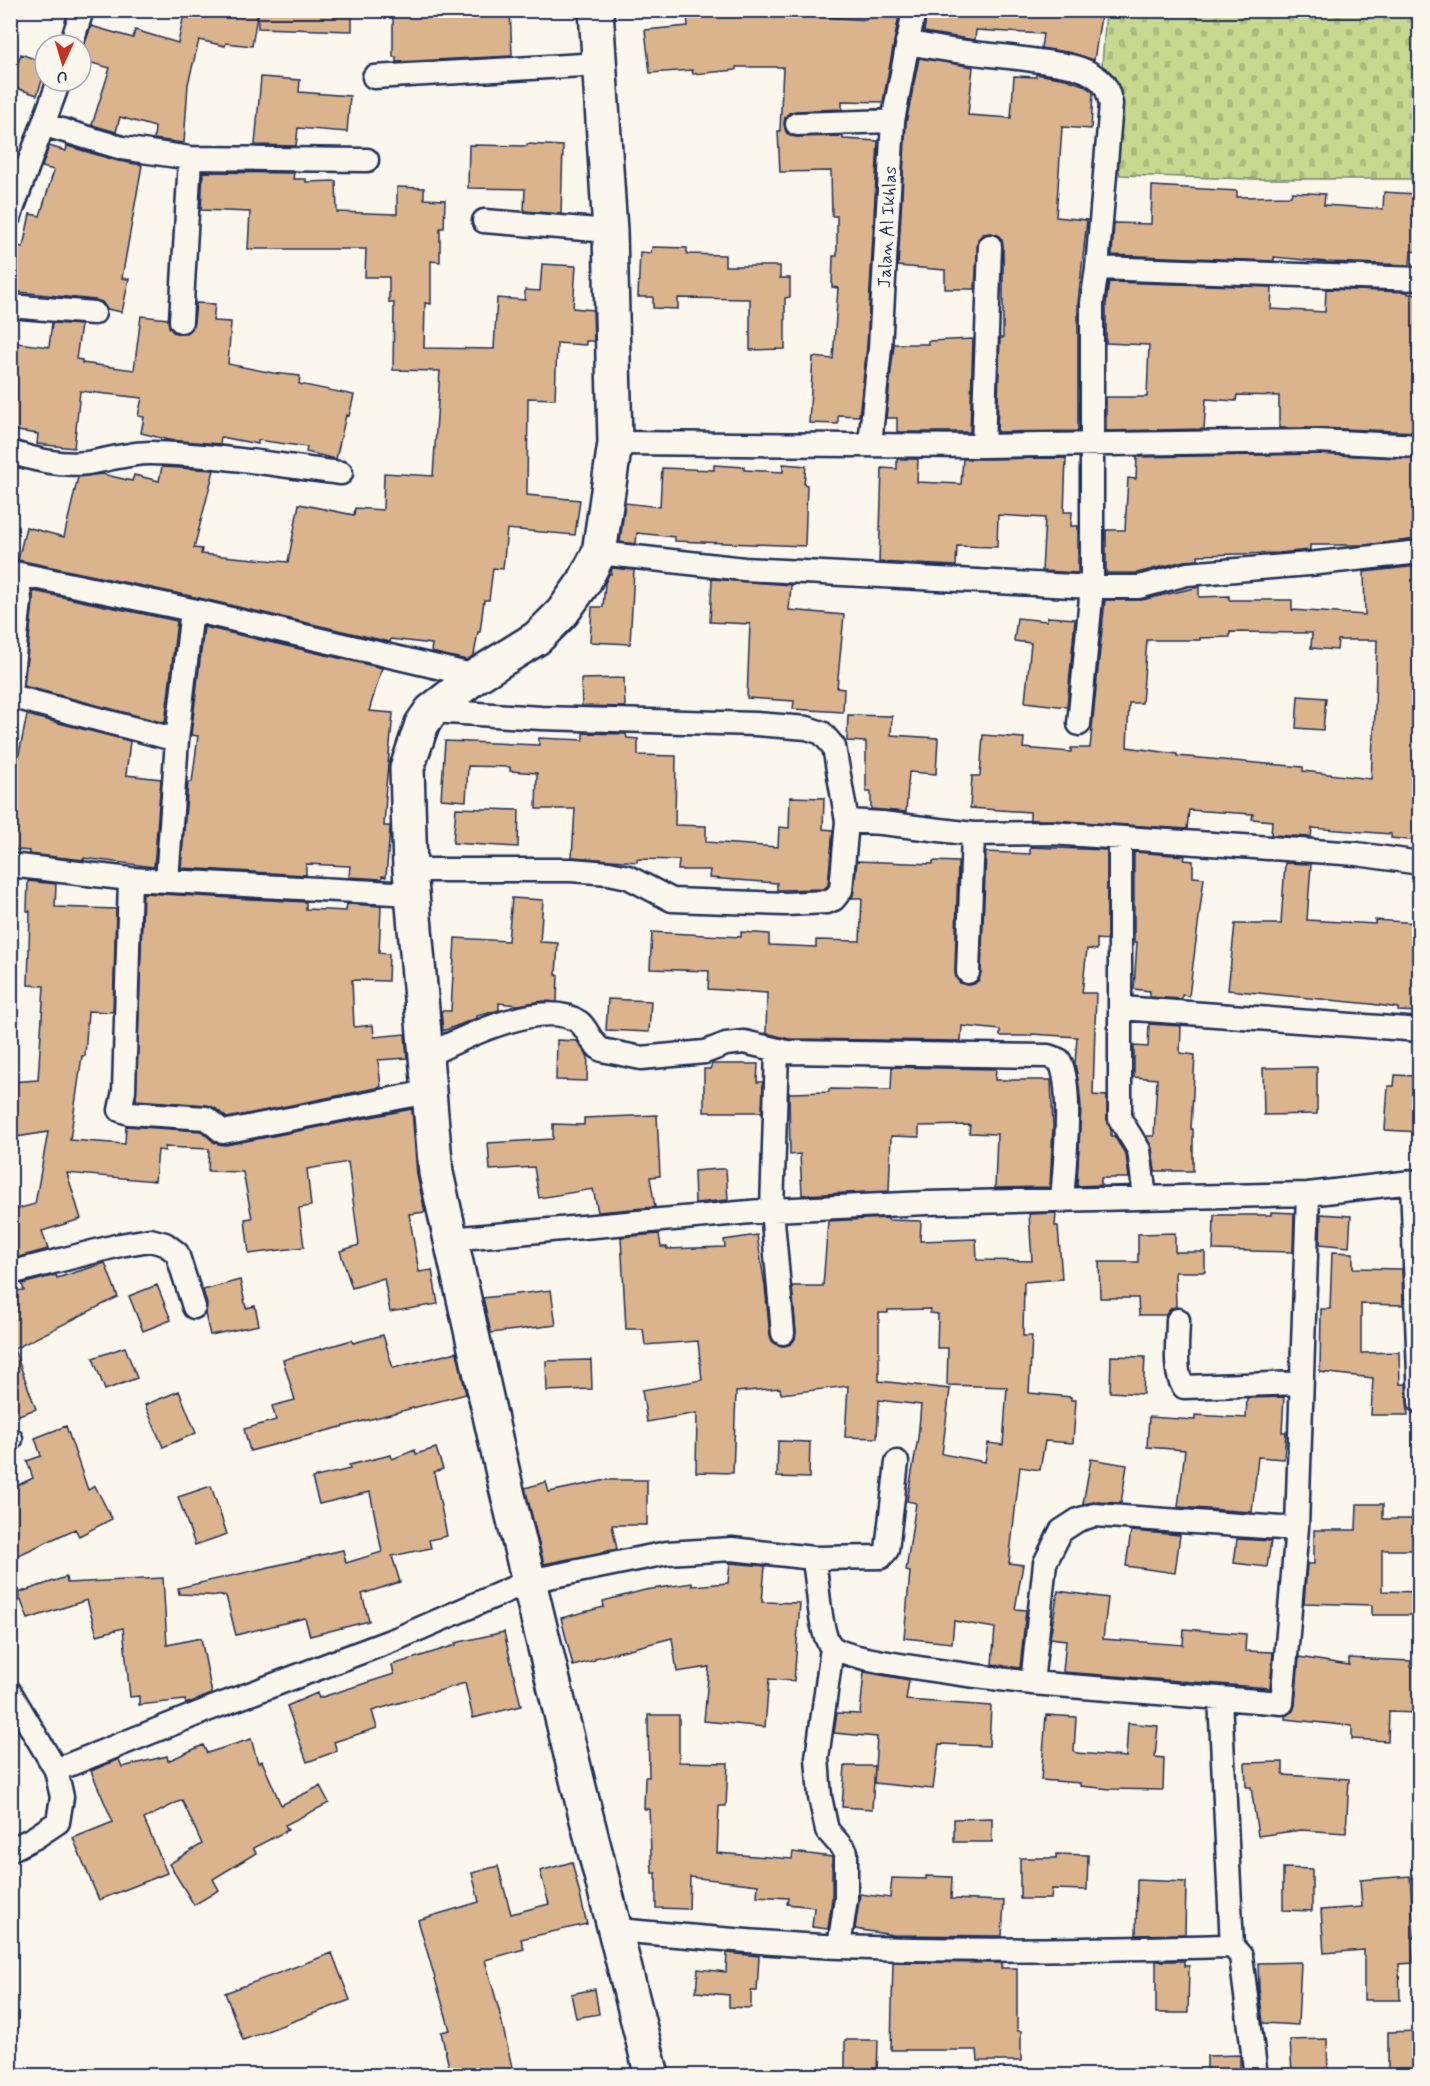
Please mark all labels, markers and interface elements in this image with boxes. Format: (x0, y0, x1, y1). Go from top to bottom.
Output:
north arrow (33, 33, 93, 93)
text: U (56, 66, 68, 87)
street label: Jalan Al Ikhlas (873, 166, 903, 289)

